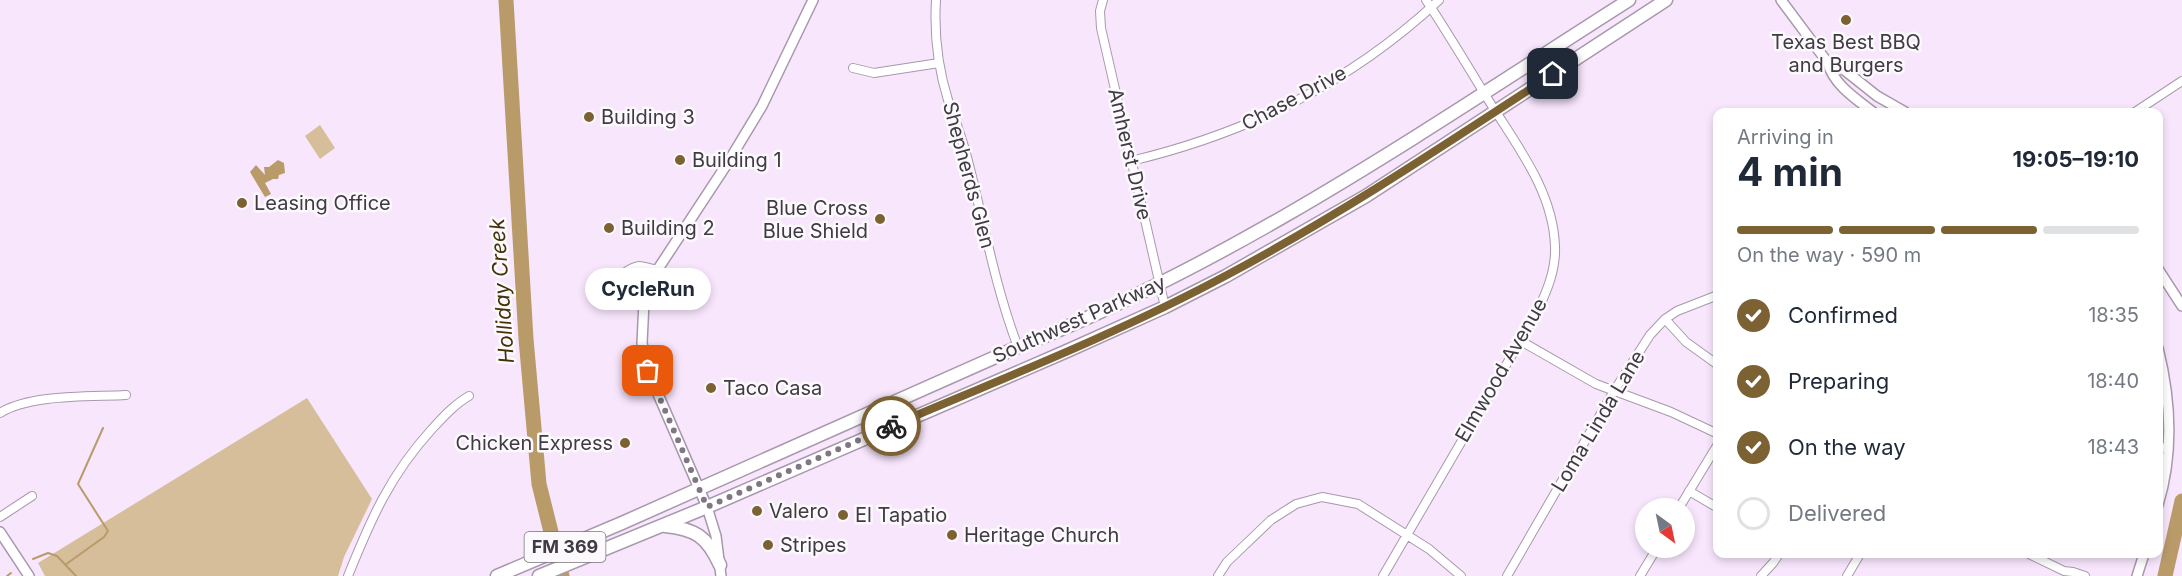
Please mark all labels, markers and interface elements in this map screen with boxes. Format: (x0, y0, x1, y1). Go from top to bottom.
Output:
marker: Texas Best BBQ and Burgers (1839, 13, 1853, 27)
place label: Texas Best BBQ and Burgers (1771, 30, 1921, 77)
pin (1527, 48, 1578, 99)
icon: home (1536, 57, 1569, 90)
street label: Chase Drive (1238, 60, 1350, 136)
street label: Amherst Drive (1103, 86, 1157, 222)
street label: Shepherds Glen (938, 99, 1000, 251)
place label: Building 3 (601, 105, 695, 129)
marker: Building 3 (582, 110, 596, 124)
text: Arriving in (1737, 125, 1834, 149)
text: 19:05–19:10 (2013, 146, 2139, 172)
place label: Building 1 (692, 148, 782, 172)
text: 4 min (1737, 148, 1843, 195)
marker: Building 1 (673, 153, 687, 167)
place label: Leasing Office (254, 191, 391, 215)
marker: Leasing Office (235, 196, 249, 210)
place label: Blue Cross Blue Shield (763, 196, 868, 243)
marker: Blue Cross Blue Shield (873, 212, 887, 226)
place label: Building 2 (621, 216, 715, 240)
water label: Holliday Creek (484, 217, 519, 364)
marker: Building 2 (602, 221, 616, 235)
text: On the way · 590 m (1737, 243, 1921, 267)
callout: CycleRun (585, 269, 711, 311)
street label: Southwest Parkway (989, 270, 1169, 368)
text: CycleRun (601, 277, 695, 301)
street label: Elmwood Avenue (1450, 294, 1552, 446)
icon: check (1737, 299, 1770, 332)
text: Confirmed (1788, 302, 1898, 328)
text: 18:35 (2088, 303, 2139, 327)
pin (622, 345, 673, 396)
street label: Loma Linda Lane (1546, 346, 1650, 496)
icon: bag (631, 354, 664, 387)
icon: check (1737, 365, 1770, 398)
text: Preparing (1788, 368, 1889, 394)
text: 18:40 (2087, 369, 2139, 393)
place label: Taco Casa (723, 376, 822, 400)
marker: Taco Casa (704, 381, 718, 395)
courier (861, 396, 921, 456)
icon: bike (875, 410, 908, 443)
place label: Chicken Express (456, 431, 613, 455)
icon: check (1737, 431, 1770, 464)
text: On the way (1788, 434, 1906, 460)
text: 18:43 (2087, 435, 2139, 459)
marker: Chicken Express (618, 436, 632, 450)
north arrow (1635, 498, 1695, 558)
map controls (1635, 498, 1695, 558)
place label: Valero (769, 499, 829, 523)
text: Delivered (1788, 500, 1886, 526)
place label: El Tapatio (855, 503, 947, 527)
marker: Valero (750, 504, 764, 518)
marker: El Tapatio (836, 508, 850, 522)
place label: Heritage Church (964, 523, 1119, 547)
marker: Heritage Church (945, 528, 959, 542)
road number: FM 369 (524, 532, 606, 562)
place label: Stripes (780, 533, 847, 557)
marker: Stripes (761, 538, 775, 552)

